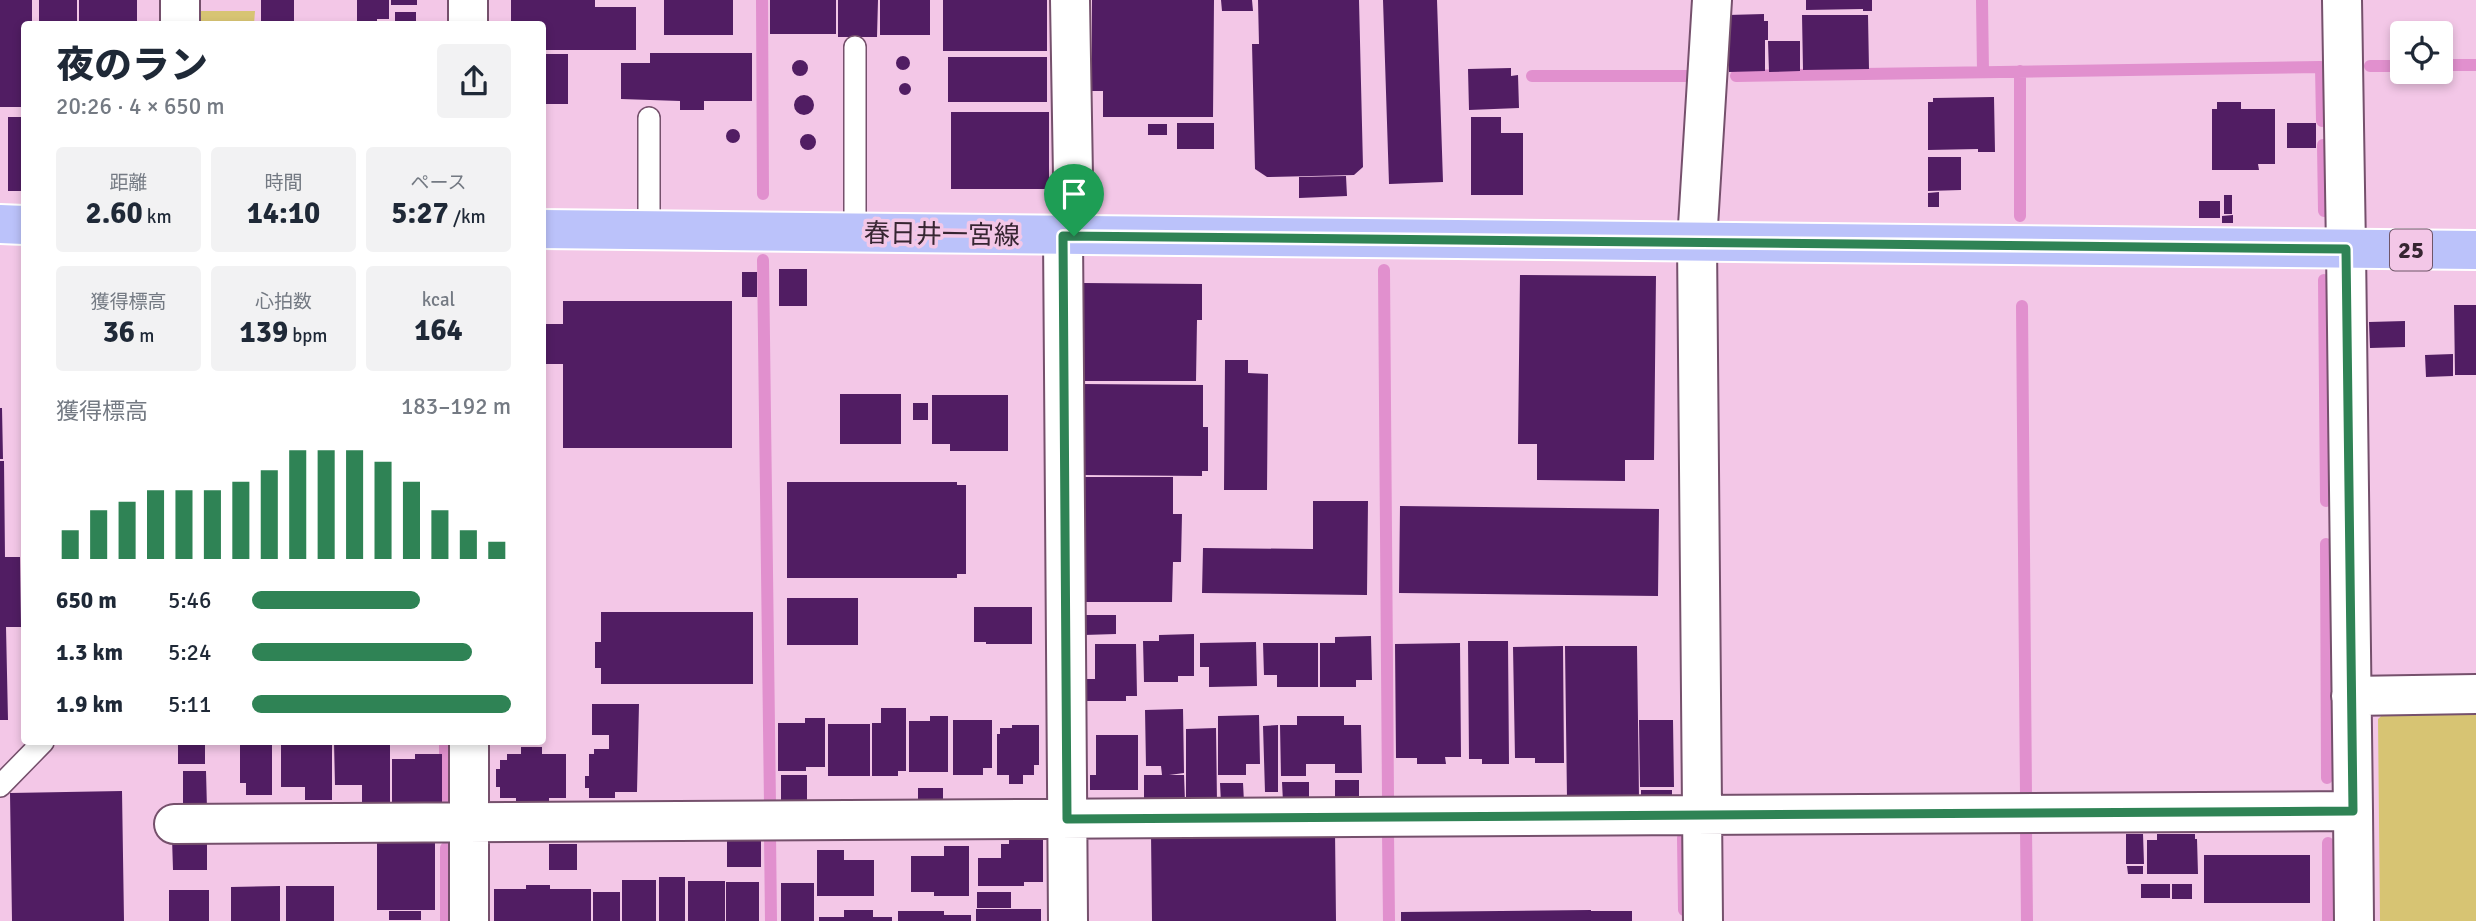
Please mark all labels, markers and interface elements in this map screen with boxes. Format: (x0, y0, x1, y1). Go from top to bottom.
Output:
map controls (2390, 21, 2453, 84)
button: locate (2390, 21, 2453, 84)
text: 夜のラン (56, 42, 208, 89)
button: share (437, 44, 511, 118)
text: 20:26 · 4 × 650 m (56, 92, 225, 121)
pin (1044, 164, 1104, 236)
text: 距離 (109, 171, 148, 195)
text: 時間 (264, 171, 303, 195)
text: ペース (410, 171, 467, 195)
icon: arrive (1055, 175, 1093, 213)
text: 2.60 (85, 195, 143, 232)
text: 14:10 (247, 195, 320, 232)
text: 5:27 (391, 195, 449, 232)
text: km (143, 205, 172, 229)
text: /km (449, 205, 486, 229)
street label: 春日井一宮線 (864, 218, 1020, 252)
road number: 25 (2390, 230, 2432, 270)
text: kcal (422, 288, 455, 312)
text: 獲得標高 (90, 290, 167, 314)
text: 心拍数 (255, 290, 312, 314)
text: 164 (414, 312, 463, 349)
text: 36 (103, 314, 135, 351)
text: 139 (239, 314, 288, 351)
text: m (135, 324, 154, 348)
text: bpm (288, 324, 328, 348)
text: 183–192 m (401, 392, 511, 421)
text: 獲得標高 (56, 397, 148, 426)
text: 650 m (56, 586, 117, 615)
text: 5:46 (168, 586, 211, 615)
text: 1.3 km (56, 638, 123, 667)
text: 5:24 (168, 638, 211, 667)
text: 1.9 km (56, 690, 123, 719)
text: 5:11 (168, 690, 211, 719)

